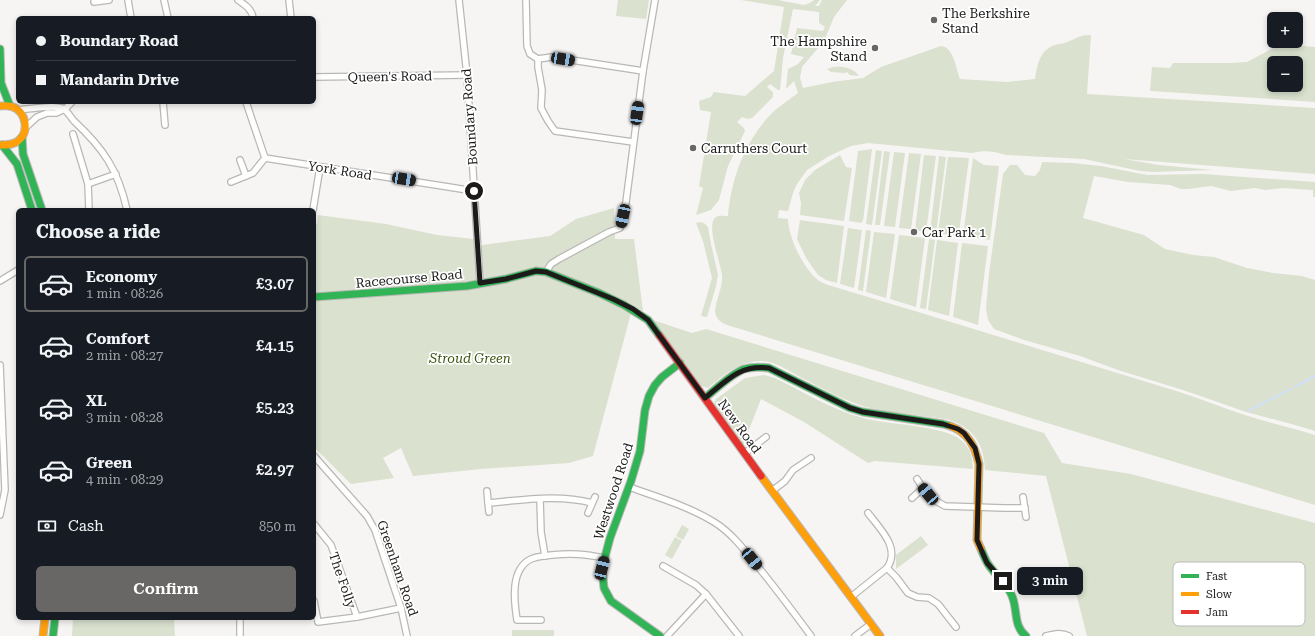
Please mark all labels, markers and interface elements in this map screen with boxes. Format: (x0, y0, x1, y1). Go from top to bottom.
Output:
place label: The Berkshire Stand (942, 6, 1030, 36)
map controls (1267, 12, 1303, 92)
button: + (1267, 12, 1303, 48)
marker: The Berkshire Stand (929, 15, 939, 25)
text: Boundary Road (60, 32, 178, 50)
place label: The Hampshire Stand (770, 34, 868, 64)
marker: The Hampshire Stand (870, 43, 880, 53)
car (550, 51, 576, 67)
button: − (1267, 56, 1303, 92)
street label: Boundary Road (459, 67, 480, 166)
street label: Queen's Road (348, 68, 433, 85)
text: Mandarin Drive (60, 71, 179, 89)
car (629, 100, 645, 126)
place label: Carruthers Court (701, 141, 807, 156)
marker: Carruthers Court (688, 143, 698, 153)
street label: York Road (307, 158, 374, 183)
car (391, 171, 417, 187)
route start (465, 182, 483, 200)
car (615, 203, 631, 229)
text: Choose a ride (36, 221, 160, 242)
place label: Car Park 1 (922, 225, 986, 240)
marker: Car Park 1 (909, 227, 919, 237)
icon: car (38, 266, 74, 302)
street label: Racecourse Road (355, 266, 464, 291)
text: Economy (86, 268, 157, 286)
text: £3.07 (256, 275, 294, 293)
text: 1 min · 08:26 (86, 286, 163, 301)
icon: car (38, 328, 74, 364)
text: Comfort (86, 330, 150, 348)
text: £4.15 (256, 337, 294, 355)
text: 2 min · 08:27 (86, 348, 163, 363)
park label: Stroud Green (428, 351, 511, 366)
icon: car (38, 390, 74, 426)
text: XL (86, 392, 107, 410)
street label: New Road (715, 396, 765, 457)
text: £5.23 (256, 399, 294, 417)
text: 3 min · 08:28 (86, 410, 163, 425)
street label: Westwood Road (591, 440, 636, 541)
icon: car (38, 452, 74, 488)
text: Green (86, 454, 132, 472)
text: £2.97 (256, 461, 294, 479)
text: 4 min · 08:29 (86, 472, 163, 487)
car (916, 481, 940, 507)
icon: cash (36, 515, 58, 537)
text: Cash (68, 517, 104, 535)
street label: Greenham Road (374, 518, 421, 619)
text: 850 m (259, 519, 296, 534)
car (740, 546, 764, 572)
street label: The Folly (326, 550, 359, 611)
car (593, 555, 611, 581)
legend (1173, 562, 1305, 626)
button: Confirm (36, 566, 296, 612)
callout: 3 min (1017, 567, 1083, 595)
text: Fast (1206, 570, 1227, 583)
route end (994, 572, 1012, 590)
text: 3 min (1032, 573, 1068, 588)
text: Slow (1206, 588, 1233, 601)
text: Jam (1206, 606, 1228, 619)

